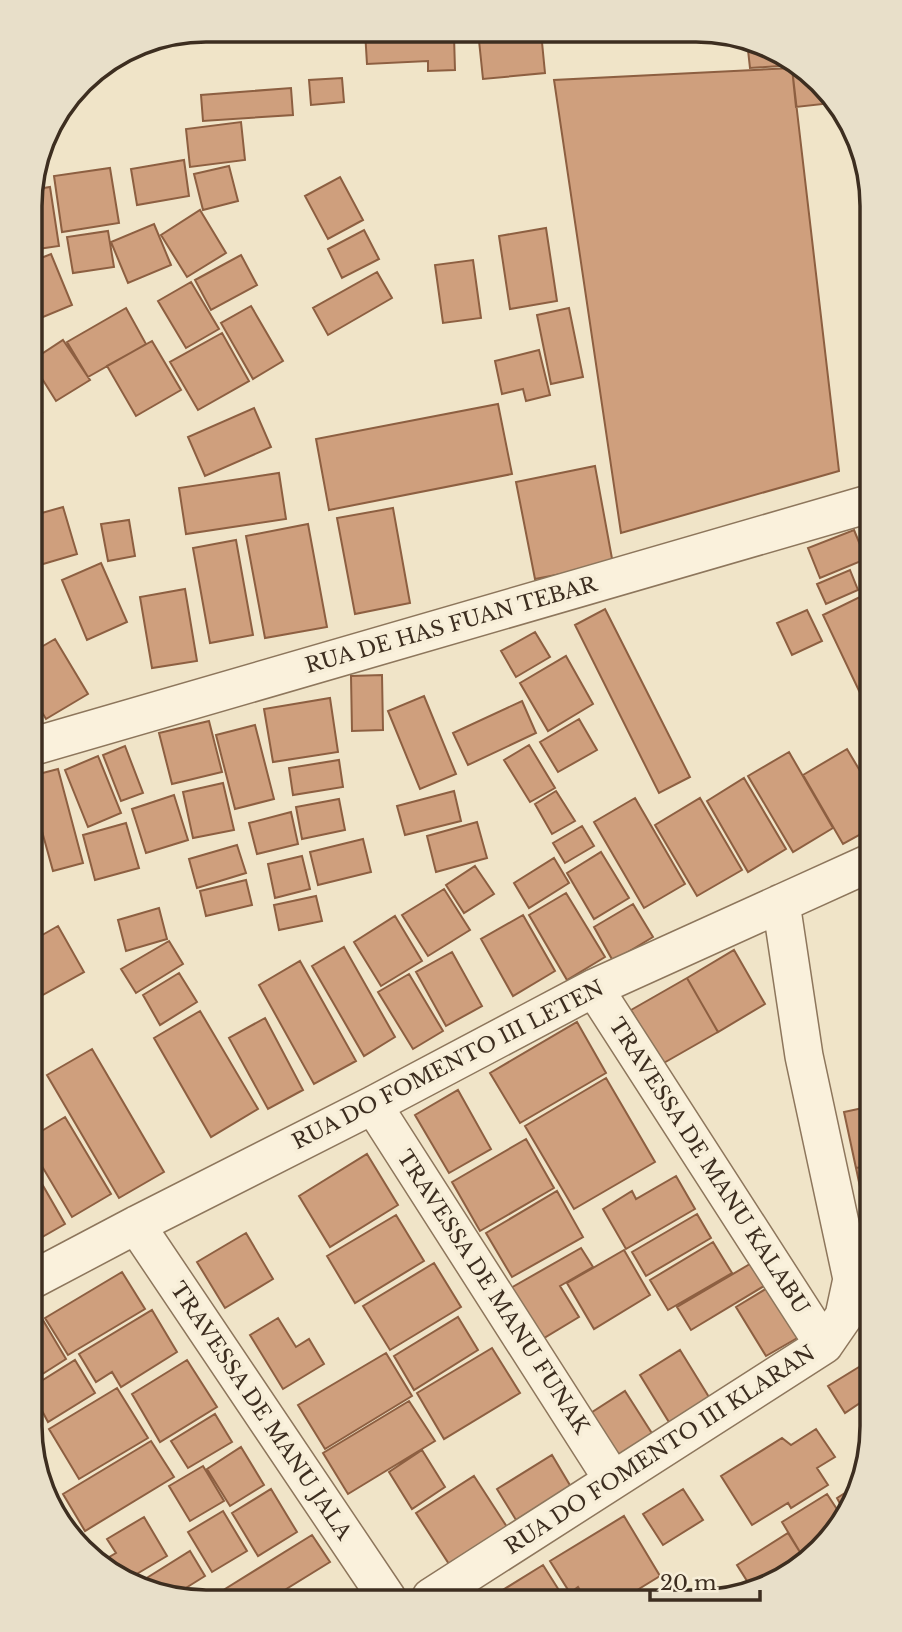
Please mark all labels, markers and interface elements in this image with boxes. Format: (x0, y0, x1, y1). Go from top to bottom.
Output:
street label: RUA DE HAS FUAN TEBAR (302, 570, 601, 679)
street label: RUA DO FOMENTO III LETEN (288, 975, 608, 1155)
street label: TRAVESSA DE MANU KALABU (603, 1013, 815, 1319)
street label: TRAVESSA DE MANU FUNAK (391, 1145, 595, 1439)
street label: TRAVESSA DE MANU JALA (165, 1277, 358, 1545)
street label: RUA DO FOMENTO III KLARAN (500, 1340, 820, 1560)
scale bar (650, 1558, 760, 1602)
text: 20 m (660, 1570, 717, 1596)

